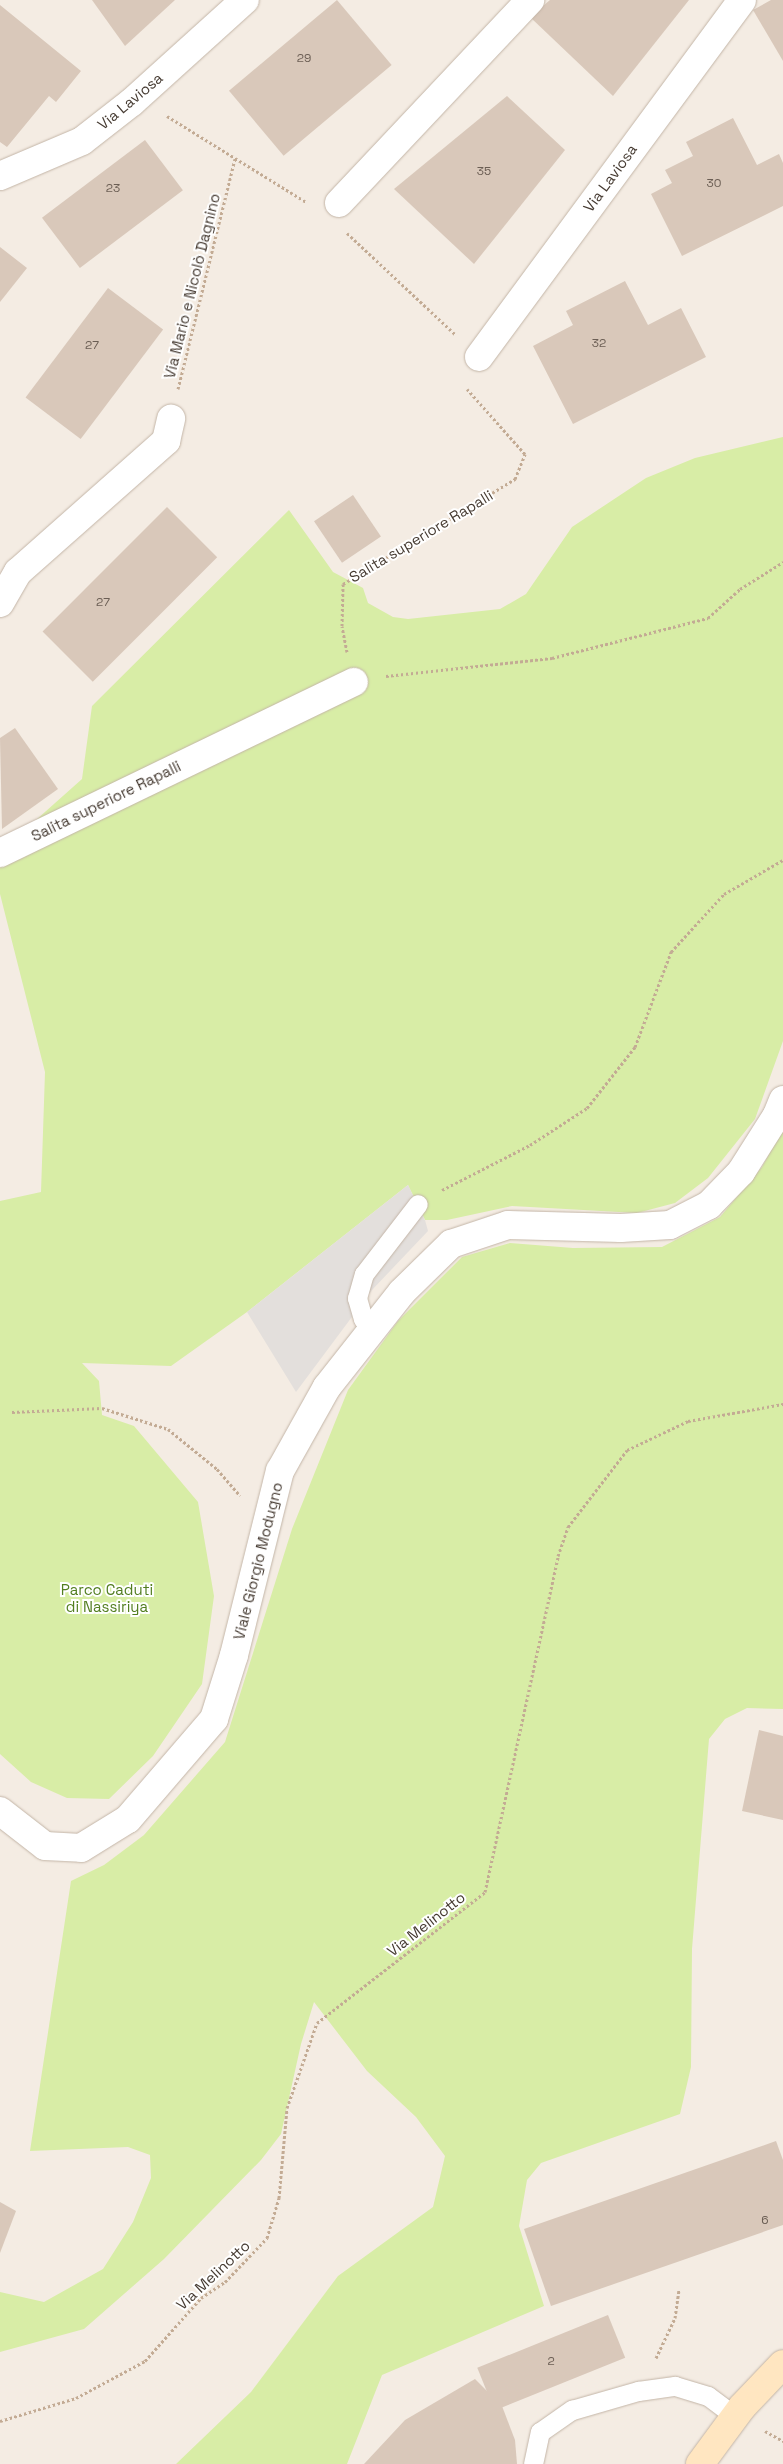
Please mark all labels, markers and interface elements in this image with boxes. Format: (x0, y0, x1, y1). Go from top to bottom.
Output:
house number: 29 (297, 52, 311, 66)
street label: Via Laviosa (94, 69, 166, 133)
street label: Via Laviosa (579, 141, 641, 215)
house number: 35 (477, 165, 491, 179)
house number: 30 (707, 177, 721, 191)
house number: 23 (106, 182, 120, 196)
street label: Via Mario e Nicolò Dagnino (160, 192, 224, 380)
house number: 32 (592, 337, 606, 351)
house number: 27 (85, 339, 99, 353)
street label: Salita superiore Rapalli (346, 486, 496, 586)
house number: 27 (96, 596, 110, 610)
street label: Salita superiore Rapalli (28, 757, 184, 845)
street label: Viale Giorgio Modugno (230, 1480, 286, 1642)
park label: Parco Caduti di Nassiriya (61, 1580, 153, 1615)
street label: Via Melinotto (383, 1888, 469, 1960)
house number: 6 (761, 2214, 769, 2228)
street label: Via Melinotto (172, 2236, 254, 2314)
house number: 2 (547, 2355, 555, 2369)

